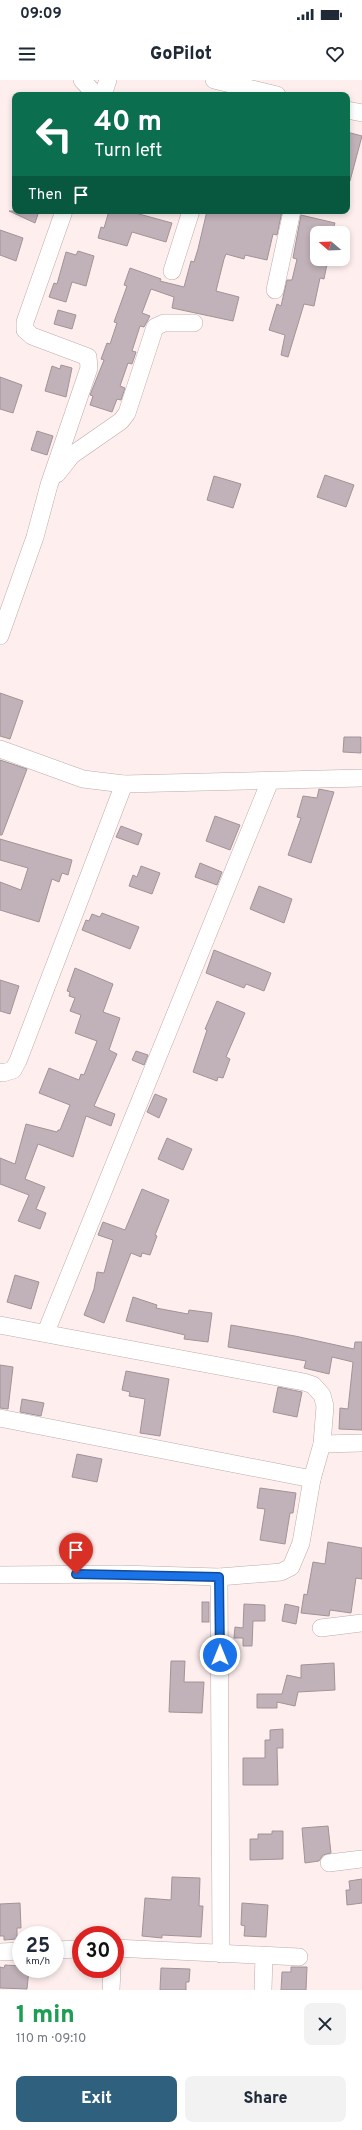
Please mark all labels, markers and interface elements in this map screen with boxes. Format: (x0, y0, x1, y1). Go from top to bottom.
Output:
text: 09:09 (20, 5, 62, 24)
icon: menu (16, 43, 38, 65)
text: GoPilot (150, 43, 212, 66)
icon: heart (324, 43, 346, 65)
text: 40 m (94, 105, 162, 141)
icon: left (28, 108, 80, 160)
text: Turn left (94, 140, 162, 163)
icon: arrive (70, 184, 92, 206)
text: Then (28, 186, 62, 205)
north arrow (310, 226, 350, 266)
map controls (310, 226, 350, 266)
pin (59, 1533, 93, 1574)
icon: arrive (65, 1539, 87, 1561)
position arrow (199, 1634, 241, 1676)
speed limit sign: 30 (72, 1926, 124, 1978)
text: 25 (26, 1934, 50, 1960)
text: km/h (26, 1955, 50, 1968)
text: 1 min (16, 2001, 75, 2031)
button: close (304, 2003, 346, 2045)
text: 110 m · 09:10 (16, 2031, 86, 2047)
button: Exit (16, 2076, 177, 2122)
button: Share (185, 2076, 346, 2122)

